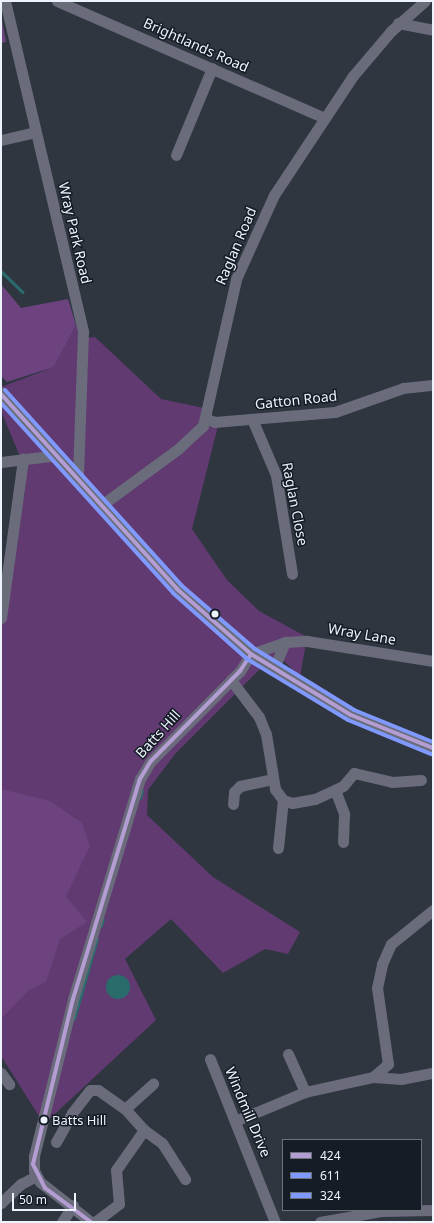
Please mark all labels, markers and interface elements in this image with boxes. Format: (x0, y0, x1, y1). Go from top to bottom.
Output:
street label: Brightlands Road (141, 14, 251, 76)
street label: Wray Park Road (55, 181, 95, 285)
street label: Raglan Road (212, 205, 260, 287)
street label: Gatton Road (254, 387, 338, 413)
street label: Raglan Close (279, 461, 311, 547)
unlabelled marker (210, 609, 220, 619)
street label: Wray Lane (327, 620, 397, 648)
street label: Batts Hill (132, 707, 184, 761)
street label: Windmill Drive (221, 1064, 275, 1160)
place label: Batts Hill (52, 1112, 106, 1128)
marker: Batts Hill (39, 1115, 49, 1125)
legend (282, 1139, 422, 1211)
text: 424 (320, 1147, 341, 1164)
text: 611 (320, 1167, 341, 1184)
scale bar (14, 1185, 78, 1211)
text: 324 (320, 1187, 341, 1204)
text: 50 m (19, 1191, 47, 1208)

